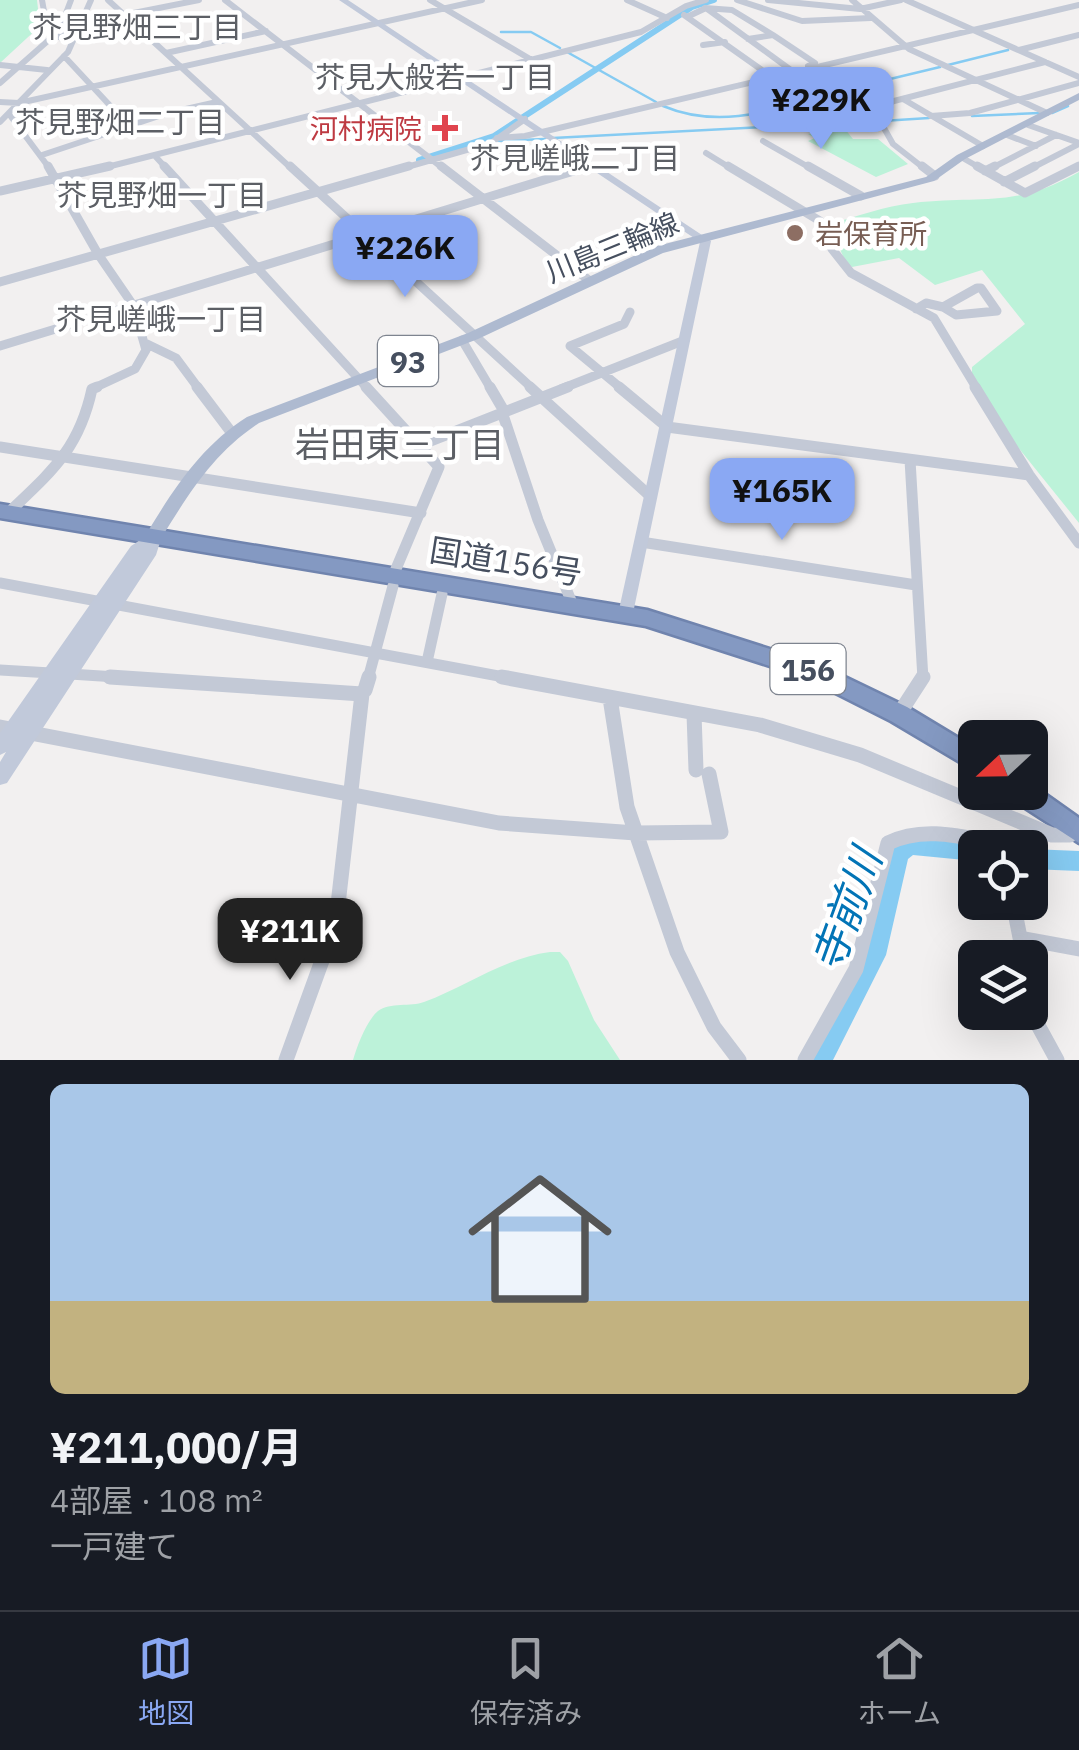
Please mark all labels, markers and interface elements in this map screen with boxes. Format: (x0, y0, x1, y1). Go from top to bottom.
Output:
district label: 芥見野畑三丁目 (32, 7, 242, 46)
district label: 芥見大般若一丁目 (315, 57, 555, 96)
pin: ¥229K (751, 67, 891, 152)
text: ¥229K (771, 78, 871, 120)
district label: 芥見野畑二丁目 (15, 102, 225, 141)
place label: 河村病院 (310, 110, 422, 147)
marker: 河村病院 (432, 115, 458, 141)
district label: 芥見嵯峨二丁目 (470, 138, 680, 177)
district label: 芥見野畑一丁目 (57, 175, 267, 214)
street label: 川島三輪線 (540, 204, 684, 290)
pin: ¥226K (335, 215, 475, 300)
place label: 岩保育所 (815, 215, 927, 252)
marker: 岩保育所 (784, 222, 806, 244)
text: ¥226K (355, 226, 455, 268)
district label: 芥見嵯峨一丁目 (56, 299, 266, 338)
road number: 93 (378, 336, 438, 386)
district label: 岩田東三丁目 (295, 421, 505, 467)
pin: ¥165K (712, 458, 852, 543)
text: ¥165K (732, 469, 832, 511)
street label: 国道156号 (427, 528, 585, 594)
road number: 156 (770, 644, 846, 694)
north arrow (958, 720, 1048, 810)
map controls (958, 720, 1048, 1030)
button: locate (958, 830, 1048, 920)
water label: 寺前川 (799, 838, 895, 979)
pin: ¥211K (220, 898, 360, 983)
text: ¥211K (240, 909, 340, 951)
button: layers (958, 940, 1048, 1030)
icon: home (450, 1149, 630, 1329)
text: ¥211,000/月 (50, 1420, 303, 1475)
text: 4部屋 · 108 m² (50, 1479, 263, 1521)
text: 一戸建て (50, 1525, 178, 1567)
tab: 地図 (138, 1631, 194, 1731)
tab: 保存済み (470, 1631, 582, 1731)
tab: ホーム (858, 1631, 941, 1731)

